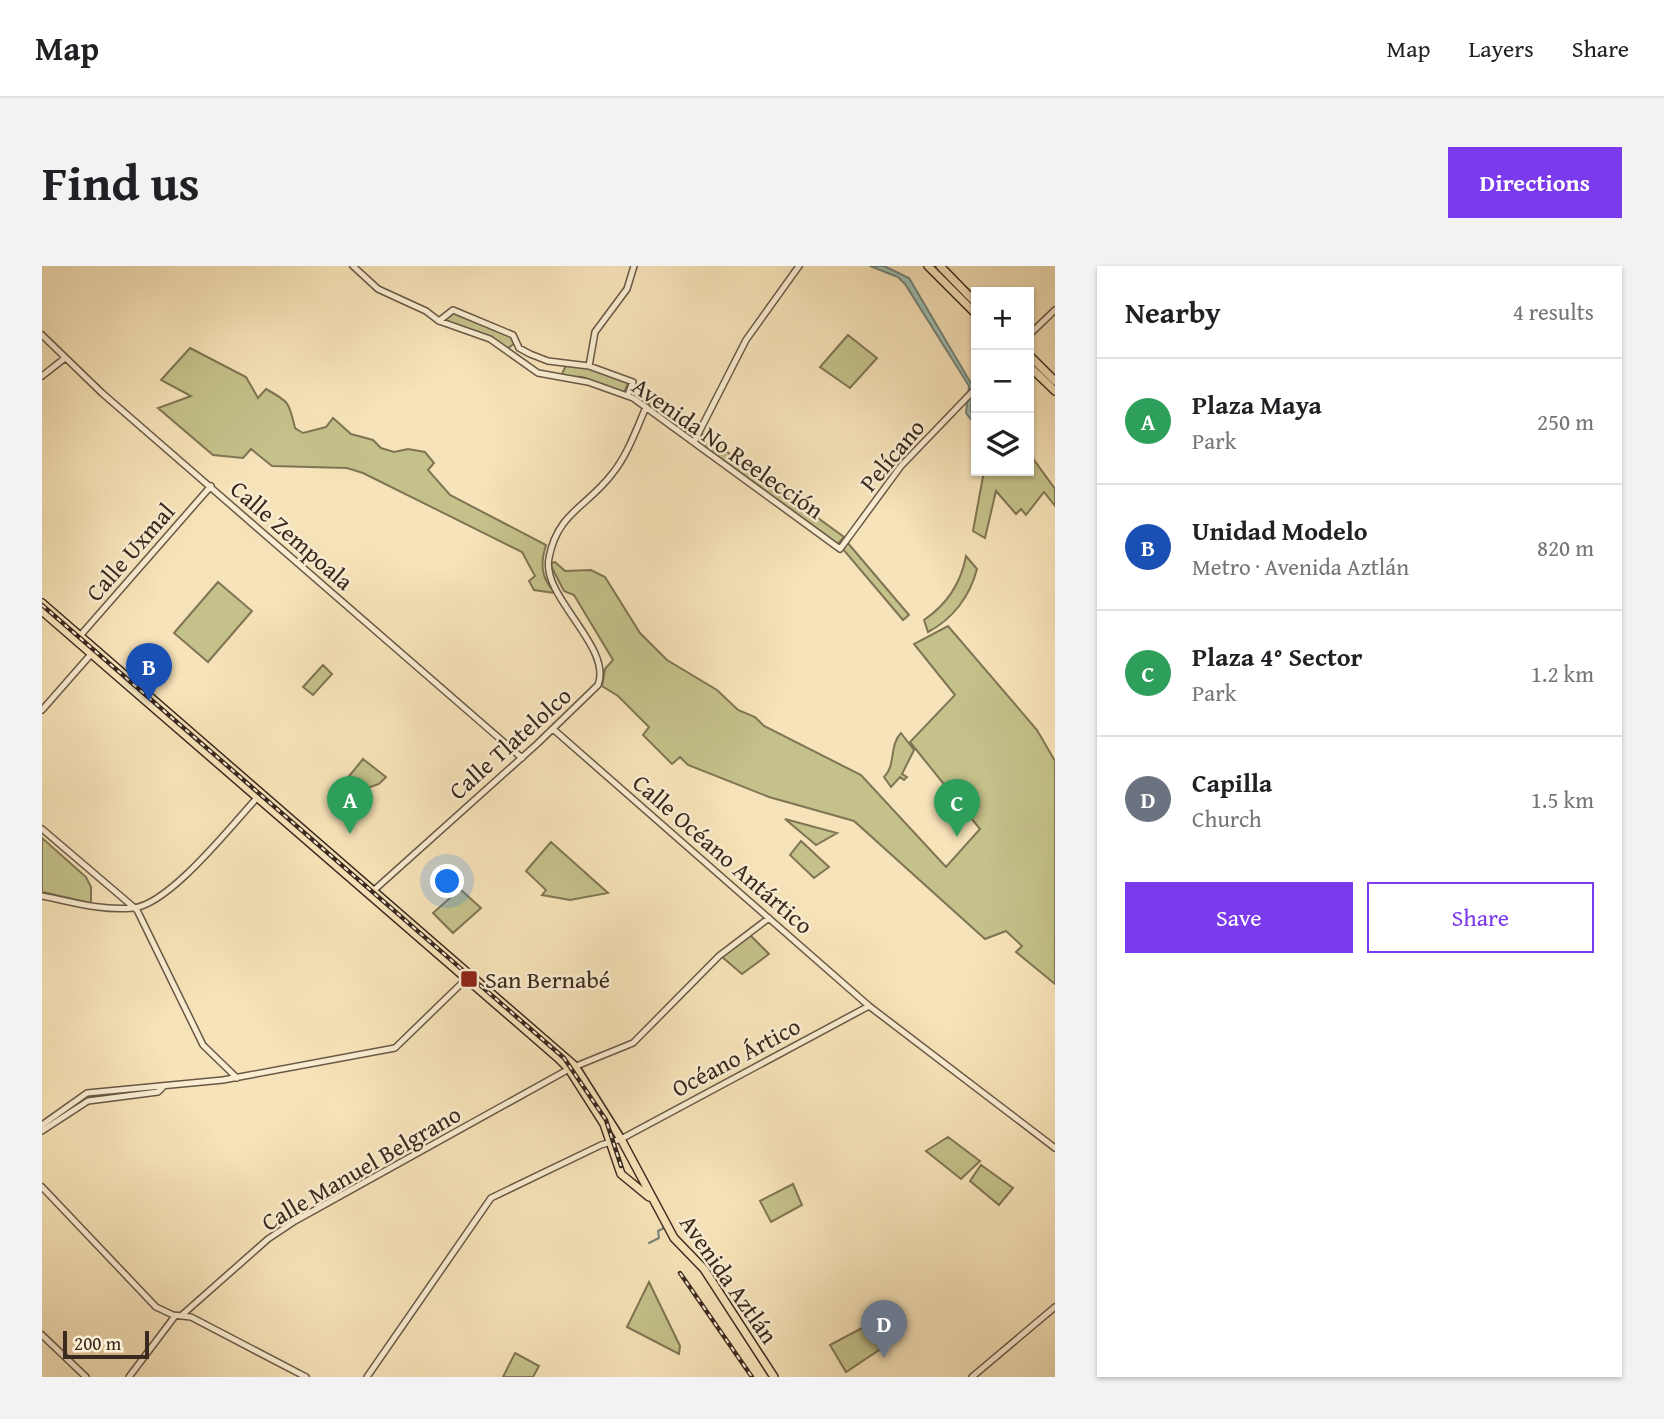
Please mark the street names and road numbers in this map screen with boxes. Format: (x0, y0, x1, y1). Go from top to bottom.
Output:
street label: Avenida No Reelección (625, 369, 831, 528)
street label: Pelícano (851, 411, 933, 499)
street label: Calle Zempoala (223, 472, 362, 599)
street label: Calle Uxmal (77, 495, 183, 609)
street label: Calle Tlatelolco (441, 678, 579, 808)
street label: Calle Océano Antártico (625, 766, 821, 942)
street label: Océano Ártico (665, 1008, 807, 1106)
street label: Calle Manuel Belgrano (255, 1096, 467, 1240)
street label: Avenida Aztlán (671, 1207, 787, 1351)

